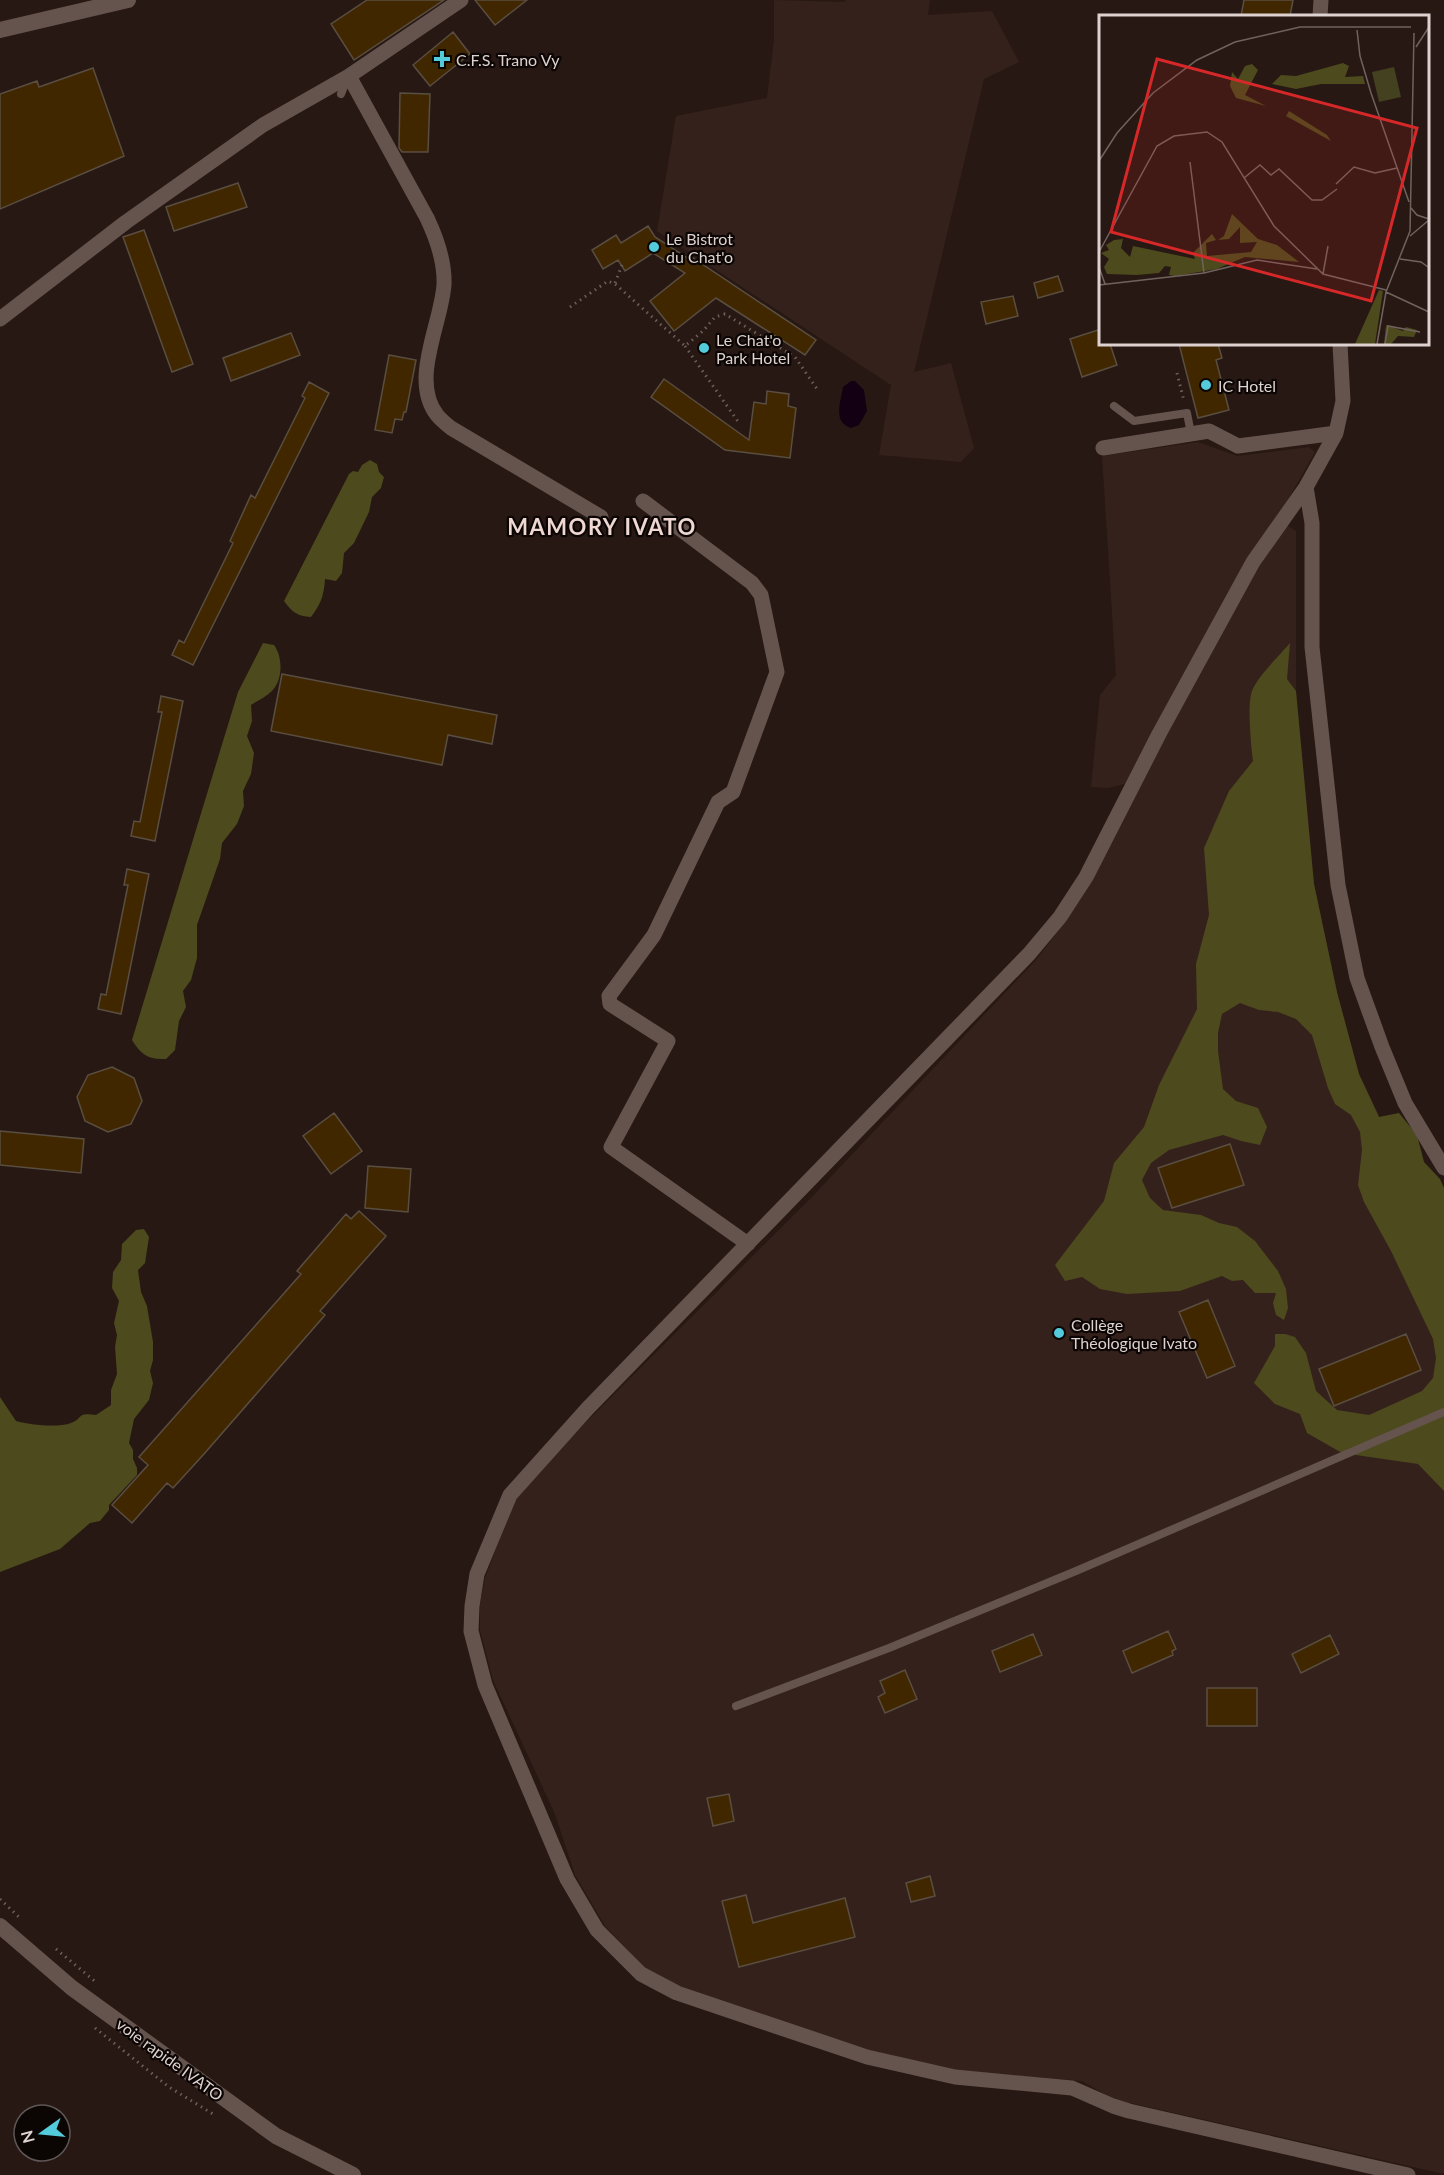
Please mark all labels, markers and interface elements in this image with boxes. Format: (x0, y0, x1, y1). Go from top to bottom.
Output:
inset map (1099, 15, 1429, 345)
marker: C.F.S. Trano Vy (433, 50, 451, 68)
place label: C.F.S. Trano Vy (456, 50, 560, 69)
place label: Le Bistrot du Chat'o (666, 229, 733, 266)
marker: Le Bistrot du Chat'o (647, 240, 661, 254)
place label: Le Chat'o Park Hotel (716, 330, 790, 367)
marker: Le Chat'o Park Hotel (697, 341, 711, 355)
place label: IC Hotel (1218, 376, 1276, 395)
marker: IC Hotel (1199, 378, 1213, 392)
district label: MAMORY IVATO (507, 513, 697, 540)
place label: Collège Théologique Ivato (1071, 1315, 1197, 1352)
marker: Collège Théologique Ivato (1052, 1326, 1066, 1340)
street label: voie rapide IVATO (113, 2014, 227, 2104)
north arrow (12, 2103, 72, 2163)
text: N (16, 2129, 38, 2145)

